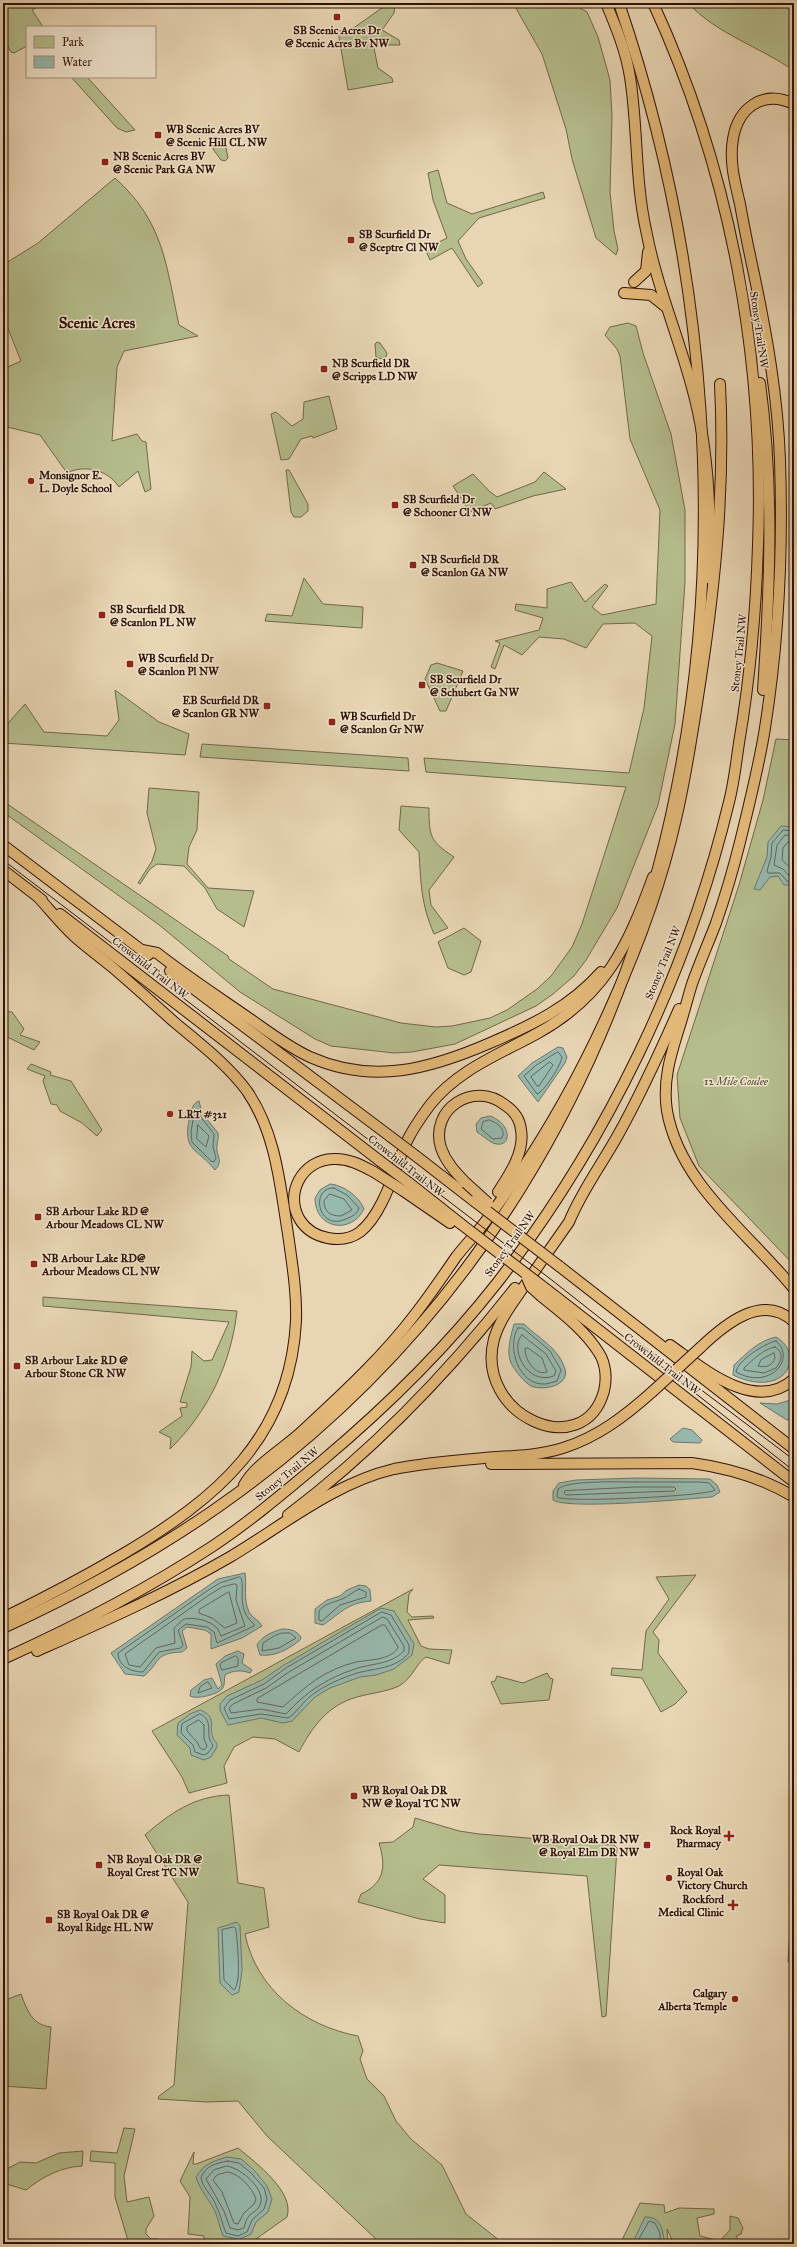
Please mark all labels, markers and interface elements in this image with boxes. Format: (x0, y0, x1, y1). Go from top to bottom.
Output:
marker: SB Scenic Acres Dr @ Scenic Acres Bv NW (332, 12, 342, 22)
place label: SB Scenic Acres Dr @ Scenic Acres Bv NW (285, 24, 390, 50)
legend (26, 26, 156, 78)
text: Park (62, 35, 84, 49)
text: Water (62, 55, 92, 69)
place label: WB Scenic Acres BV @ Scenic Hill CL NW (166, 123, 268, 149)
marker: WB Scenic Acres BV @ Scenic Hill CL NW (153, 130, 163, 140)
place label: NB Scenic Acres BV @ Scenic Park GA NW (113, 150, 216, 176)
marker: NB Scenic Acres BV @ Scenic Park GA NW (100, 157, 110, 167)
place label: SB Scurfield Dr @ Sceptre Cl NW (359, 228, 439, 255)
marker: SB Scurfield Dr @ Sceptre Cl NW (346, 235, 356, 245)
street label: Stoney Trail NW (747, 290, 771, 370)
district label: Scenic Acres (59, 314, 136, 332)
place label: NB Scurfield DR @ Scripps LD NW (332, 357, 418, 384)
marker: NB Scurfield DR @ Scripps LD NW (319, 364, 329, 374)
place label: Monsignor E. L. Doyle School (39, 469, 113, 496)
marker: Monsignor E. L. Doyle School (26, 476, 36, 486)
place label: SB Scurfield Dr @ Schooner Cl NW (403, 493, 492, 519)
marker: SB Scurfield Dr @ Schooner Cl NW (390, 500, 400, 510)
place label: NB Scurfield DR @ Scanlon GA NW (421, 553, 508, 579)
marker: NB Scurfield DR @ Scanlon GA NW (408, 560, 418, 570)
place label: SB Scurfield DR @ Scanlon PL NW (110, 603, 196, 629)
marker: SB Scurfield DR @ Scanlon PL NW (97, 610, 107, 620)
street label: Stoney Trail NW (728, 613, 750, 692)
place label: WB Scurfield Dr @ Scanlon Pl NW (138, 652, 219, 678)
marker: WB Scurfield Dr @ Scanlon Pl NW (125, 659, 135, 669)
place label: SB Scurfield Dr @ Schubert Ga NW (430, 673, 519, 699)
marker: SB Scurfield Dr @ Schubert Ga NW (417, 680, 427, 690)
place label: EB Scurfield DR @ Scanlon GR NW (172, 694, 260, 720)
marker: EB Scurfield DR @ Scanlon GR NW (262, 701, 272, 711)
place label: WB Scurfield Dr @ Scanlon Gr NW (340, 710, 424, 736)
marker: WB Scurfield Dr @ Scanlon Gr NW (327, 717, 337, 727)
street label: Stoney Trail NW (642, 924, 684, 1002)
street label: Crowchild Trail NW (109, 934, 191, 1002)
park label: 12 Mile Coulee (704, 1075, 769, 1088)
place label: LRT #321 (178, 1108, 227, 1122)
marker: LRT #321 (165, 1109, 175, 1119)
street label: Crowchild Trail NW (365, 1132, 447, 1200)
place label: SB Arbour Lake RD @ Arbour Meadows CL NW (45, 1205, 164, 1231)
street label: Stoney Trail NW (482, 1208, 539, 1279)
marker: SB Arbour Lake RD @ Arbour Meadows CL NW (33, 1212, 43, 1222)
place label: NB Arbour Lake RD@ Arbour Meadows CL NW (41, 1252, 160, 1278)
marker: NB Arbour Lake RD@ Arbour Meadows CL NW (29, 1259, 39, 1269)
street label: Crowchild Trail NW (621, 1330, 703, 1398)
place label: SB Arbour Lake RD @ Arbour Stone CR NW (24, 1354, 128, 1380)
marker: SB Arbour Lake RD @ Arbour Stone CR NW (12, 1361, 22, 1371)
street label: Stoney Trail NW (253, 1444, 322, 1504)
place label: WB Royal Oak DR NW @ Royal TC NW (362, 1784, 461, 1811)
marker: WB Royal Oak DR NW @ Royal TC NW (349, 1791, 359, 1801)
place label: Rock Royal Pharmacy (670, 1824, 722, 1851)
marker: Rock Royal Pharmacy (724, 1831, 734, 1841)
place label: WB Royal Oak DR NW @ Royal Elm DR NW (532, 1833, 640, 1860)
marker: WB Royal Oak DR NW @ Royal Elm DR NW (642, 1840, 652, 1850)
place label: NB Royal Oak DR @ Royal Crest TC NW (107, 1853, 202, 1880)
marker: NB Royal Oak DR @ Royal Crest TC NW (94, 1860, 104, 1870)
place label: Royal Oak Victory Church (676, 1866, 749, 1893)
marker: Royal Oak Victory Church (664, 1873, 674, 1883)
place label: Rockford Medical Clinic (658, 1893, 724, 1919)
marker: Rockford Medical Clinic (727, 1899, 739, 1911)
place label: SB Royal Oak DR @ Royal Ridge HL NW (57, 1908, 154, 1935)
marker: SB Royal Oak DR @ Royal Ridge HL NW (44, 1915, 54, 1925)
place label: Calgary Alberta Temple (657, 1987, 728, 2014)
marker: Calgary Alberta Temple (730, 1994, 740, 2004)

